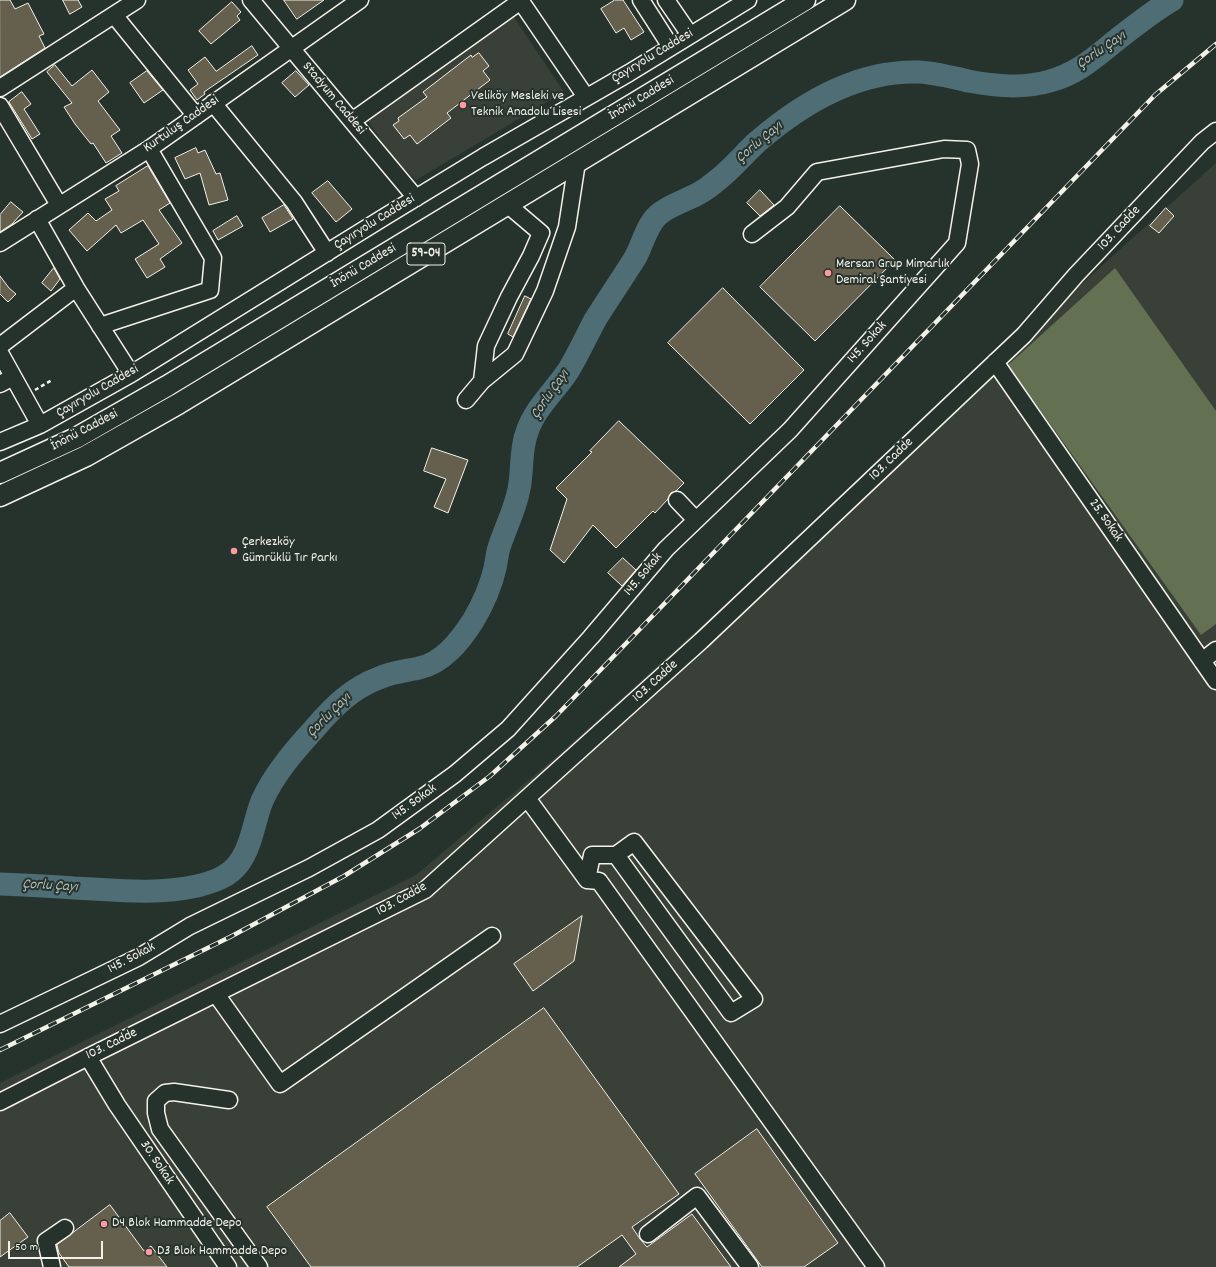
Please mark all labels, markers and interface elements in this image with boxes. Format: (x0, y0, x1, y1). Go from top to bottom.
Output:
street label: Çayıryolu Caddesi (609, 26, 697, 88)
water label: Çorlu Çayı (1074, 28, 1130, 74)
street label: Stadyum Caddesi (298, 59, 368, 139)
street label: İnönü Caddesi (606, 73, 678, 125)
place label: Veliköy Mesleki ve Teknik Anadolu Lisesi (471, 89, 581, 122)
street label: Kurtuluş Caddesi (141, 93, 223, 157)
marker: Veliköy Mesleki ve Teknik Anadolu Lisesi (458, 100, 468, 110)
water label: Çorlu Çayı (733, 118, 787, 168)
street label: Çayıryolu Caddesi (331, 191, 419, 255)
street label: 103. Cadde (1095, 203, 1145, 255)
street label: İnönü Caddesi (328, 241, 400, 293)
road number: 59-04 (407, 243, 445, 265)
place label: Mersan Grup Mimarlık Demiral Şantiyesi (836, 257, 949, 290)
marker: Mersan Grup Mimarlık Demiral Şantiyesi (823, 268, 833, 278)
street label: 145. Sokak (845, 318, 891, 368)
street label: Çayıryolu Caddesi (54, 362, 142, 422)
water label: Çorlu Çayı (528, 367, 574, 423)
street label: İnönü Caddesi (49, 406, 121, 456)
street label: 103. Cadde (866, 435, 918, 485)
street label: 25. Sokak (1084, 496, 1126, 546)
place label: Çerkezköy Gümrüklü Tır Parkı (242, 535, 337, 568)
marker: Çerkezköy Gümrüklü Tır Parkı (229, 546, 239, 556)
street label: 145. Sokak (621, 550, 667, 600)
street label: 103. Cadde (630, 657, 682, 707)
water label: Çorlu Çayı (304, 690, 356, 742)
street label: 145. Sokak (389, 781, 441, 825)
water label: Çorlu Çayı (22, 877, 78, 897)
street label: 103. Cadde (374, 879, 430, 921)
street label: 145. Sokak (105, 940, 159, 978)
street label: 103. Cadde (84, 1025, 140, 1065)
street label: 30. Sokak (135, 1138, 177, 1188)
place label: D4 Blok Hammadde Depo (112, 1216, 241, 1232)
marker: D4 Blok Hammadde Depo (99, 1219, 109, 1229)
scale bar (10, 1233, 105, 1259)
text: 50 m (15, 1239, 38, 1256)
place label: D3 Blok Hammadde Depo (157, 1244, 287, 1260)
marker: D3 Blok Hammadde Depo (144, 1247, 154, 1257)

